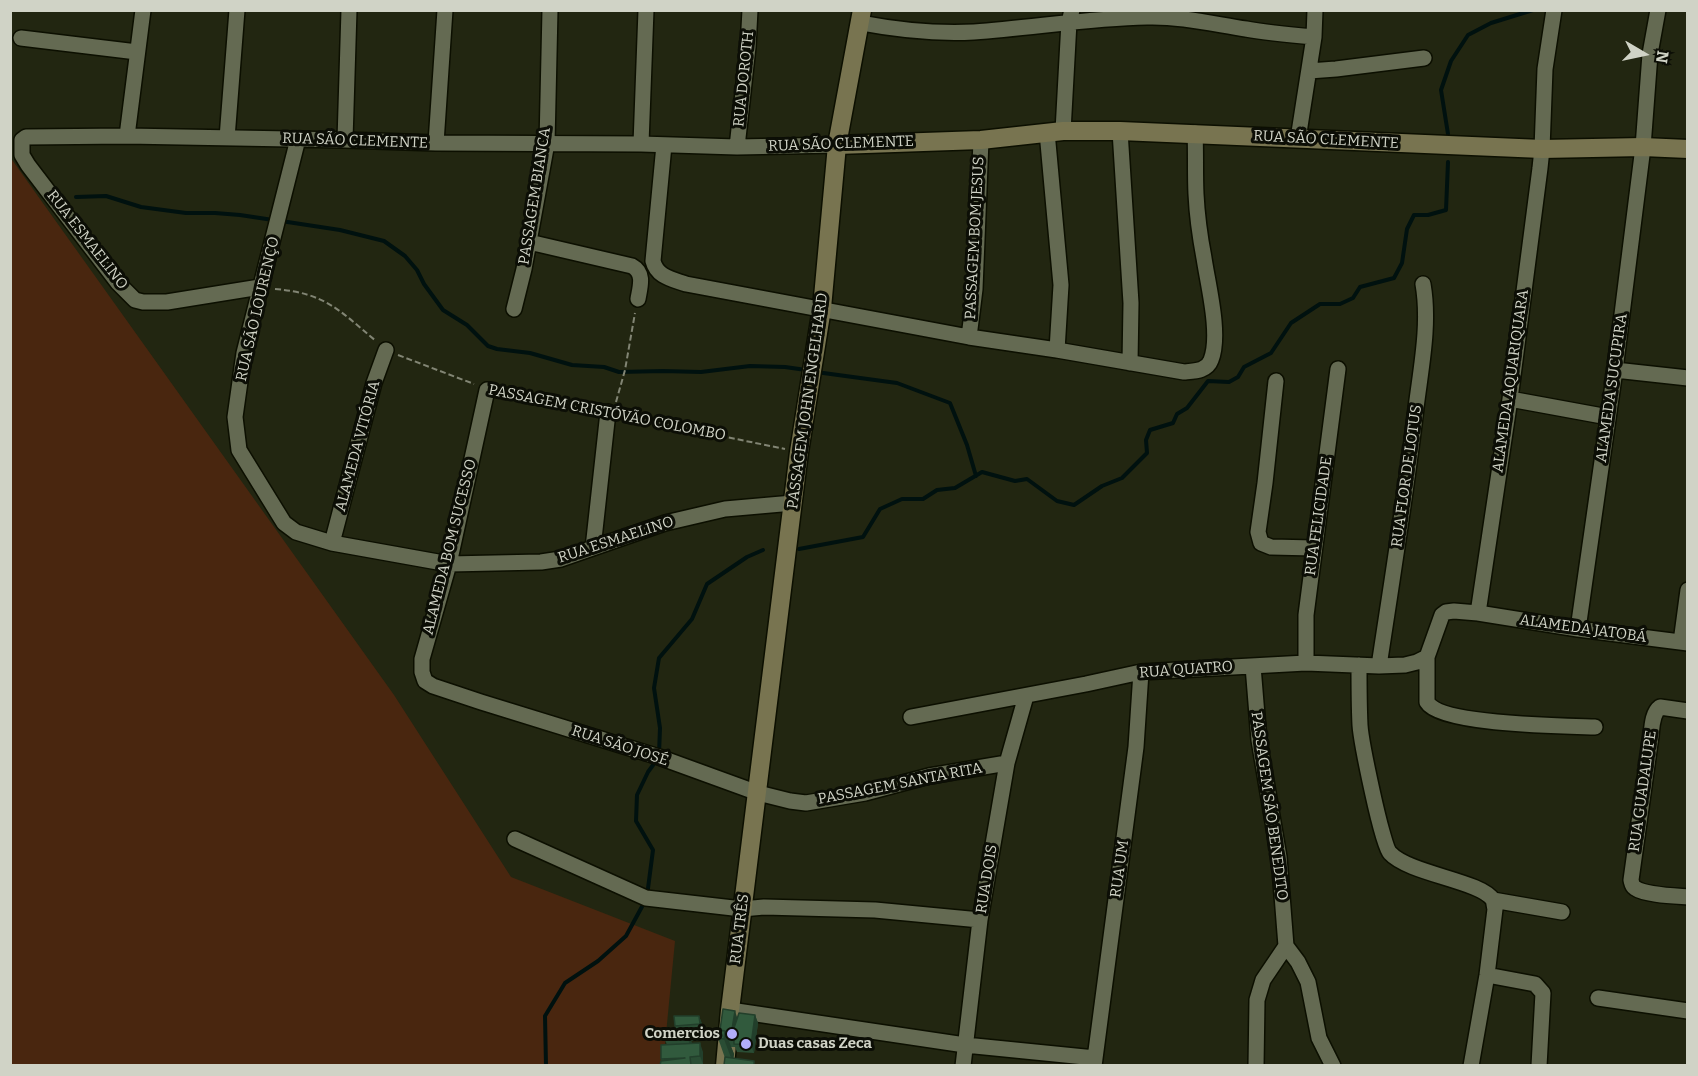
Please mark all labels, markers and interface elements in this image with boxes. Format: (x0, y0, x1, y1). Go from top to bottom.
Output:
north arrow (1614, 24, 1674, 84)
street label: RUA DOROTH (730, 30, 758, 128)
text: N (1652, 49, 1673, 64)
street label: PASSAGEM BIANCA (515, 126, 555, 266)
street label: RUA SÃO CLEMENTE (1253, 127, 1399, 153)
street label: RUA SÃO CLEMENTE (282, 129, 428, 153)
street label: RUA SÃO CLEMENTE (768, 132, 914, 156)
street label: PASSAGEM BOM JESUS (962, 156, 988, 320)
street label: RUA ESMAELINO (43, 187, 131, 293)
street label: RUA SÃO LOURENÇO (233, 235, 283, 383)
street label: ALAMEDA AQUARIQUARA (1489, 288, 1533, 474)
street label: PASSAGEM JOHN ENGELHARD (784, 292, 832, 510)
street label: ALAMEDA SUCUPIRA (1593, 312, 1631, 464)
street label: ALAMEDA VITÓRIA (332, 378, 384, 514)
street label: PASSAGEM CRISTÓVÃO COLOMBO (487, 381, 727, 445)
street label: RUA FLOR DE LOTUS (1388, 403, 1426, 549)
street label: RUA FELICIDADE (1302, 455, 1336, 577)
street label: ALAMEDA BOM SUCESSO (419, 457, 481, 637)
street label: RUA ESMAELINO (556, 513, 676, 567)
street label: ALAMEDA JATOBÁ (1518, 611, 1648, 647)
street label: RUA QUATRO (1138, 658, 1234, 682)
street label: PASSAGEM SÃO BENEDITO (1247, 710, 1291, 902)
street label: RUA SÃO JOSÉ (569, 722, 671, 770)
street label: RUA GUADALUPE (1626, 729, 1660, 853)
street label: PASSAGEM SANTA RITA (816, 759, 984, 809)
street label: RUA UM (1107, 839, 1133, 899)
street label: RUA DOIS (973, 843, 1001, 915)
street label: RUA TRÊS (727, 893, 753, 965)
place label: Comercios (644, 1025, 720, 1043)
marker: Comercios (725, 1027, 739, 1041)
place label: Duas casas Zeca (758, 1035, 872, 1053)
marker: Duas casas Zeca (739, 1037, 753, 1051)

